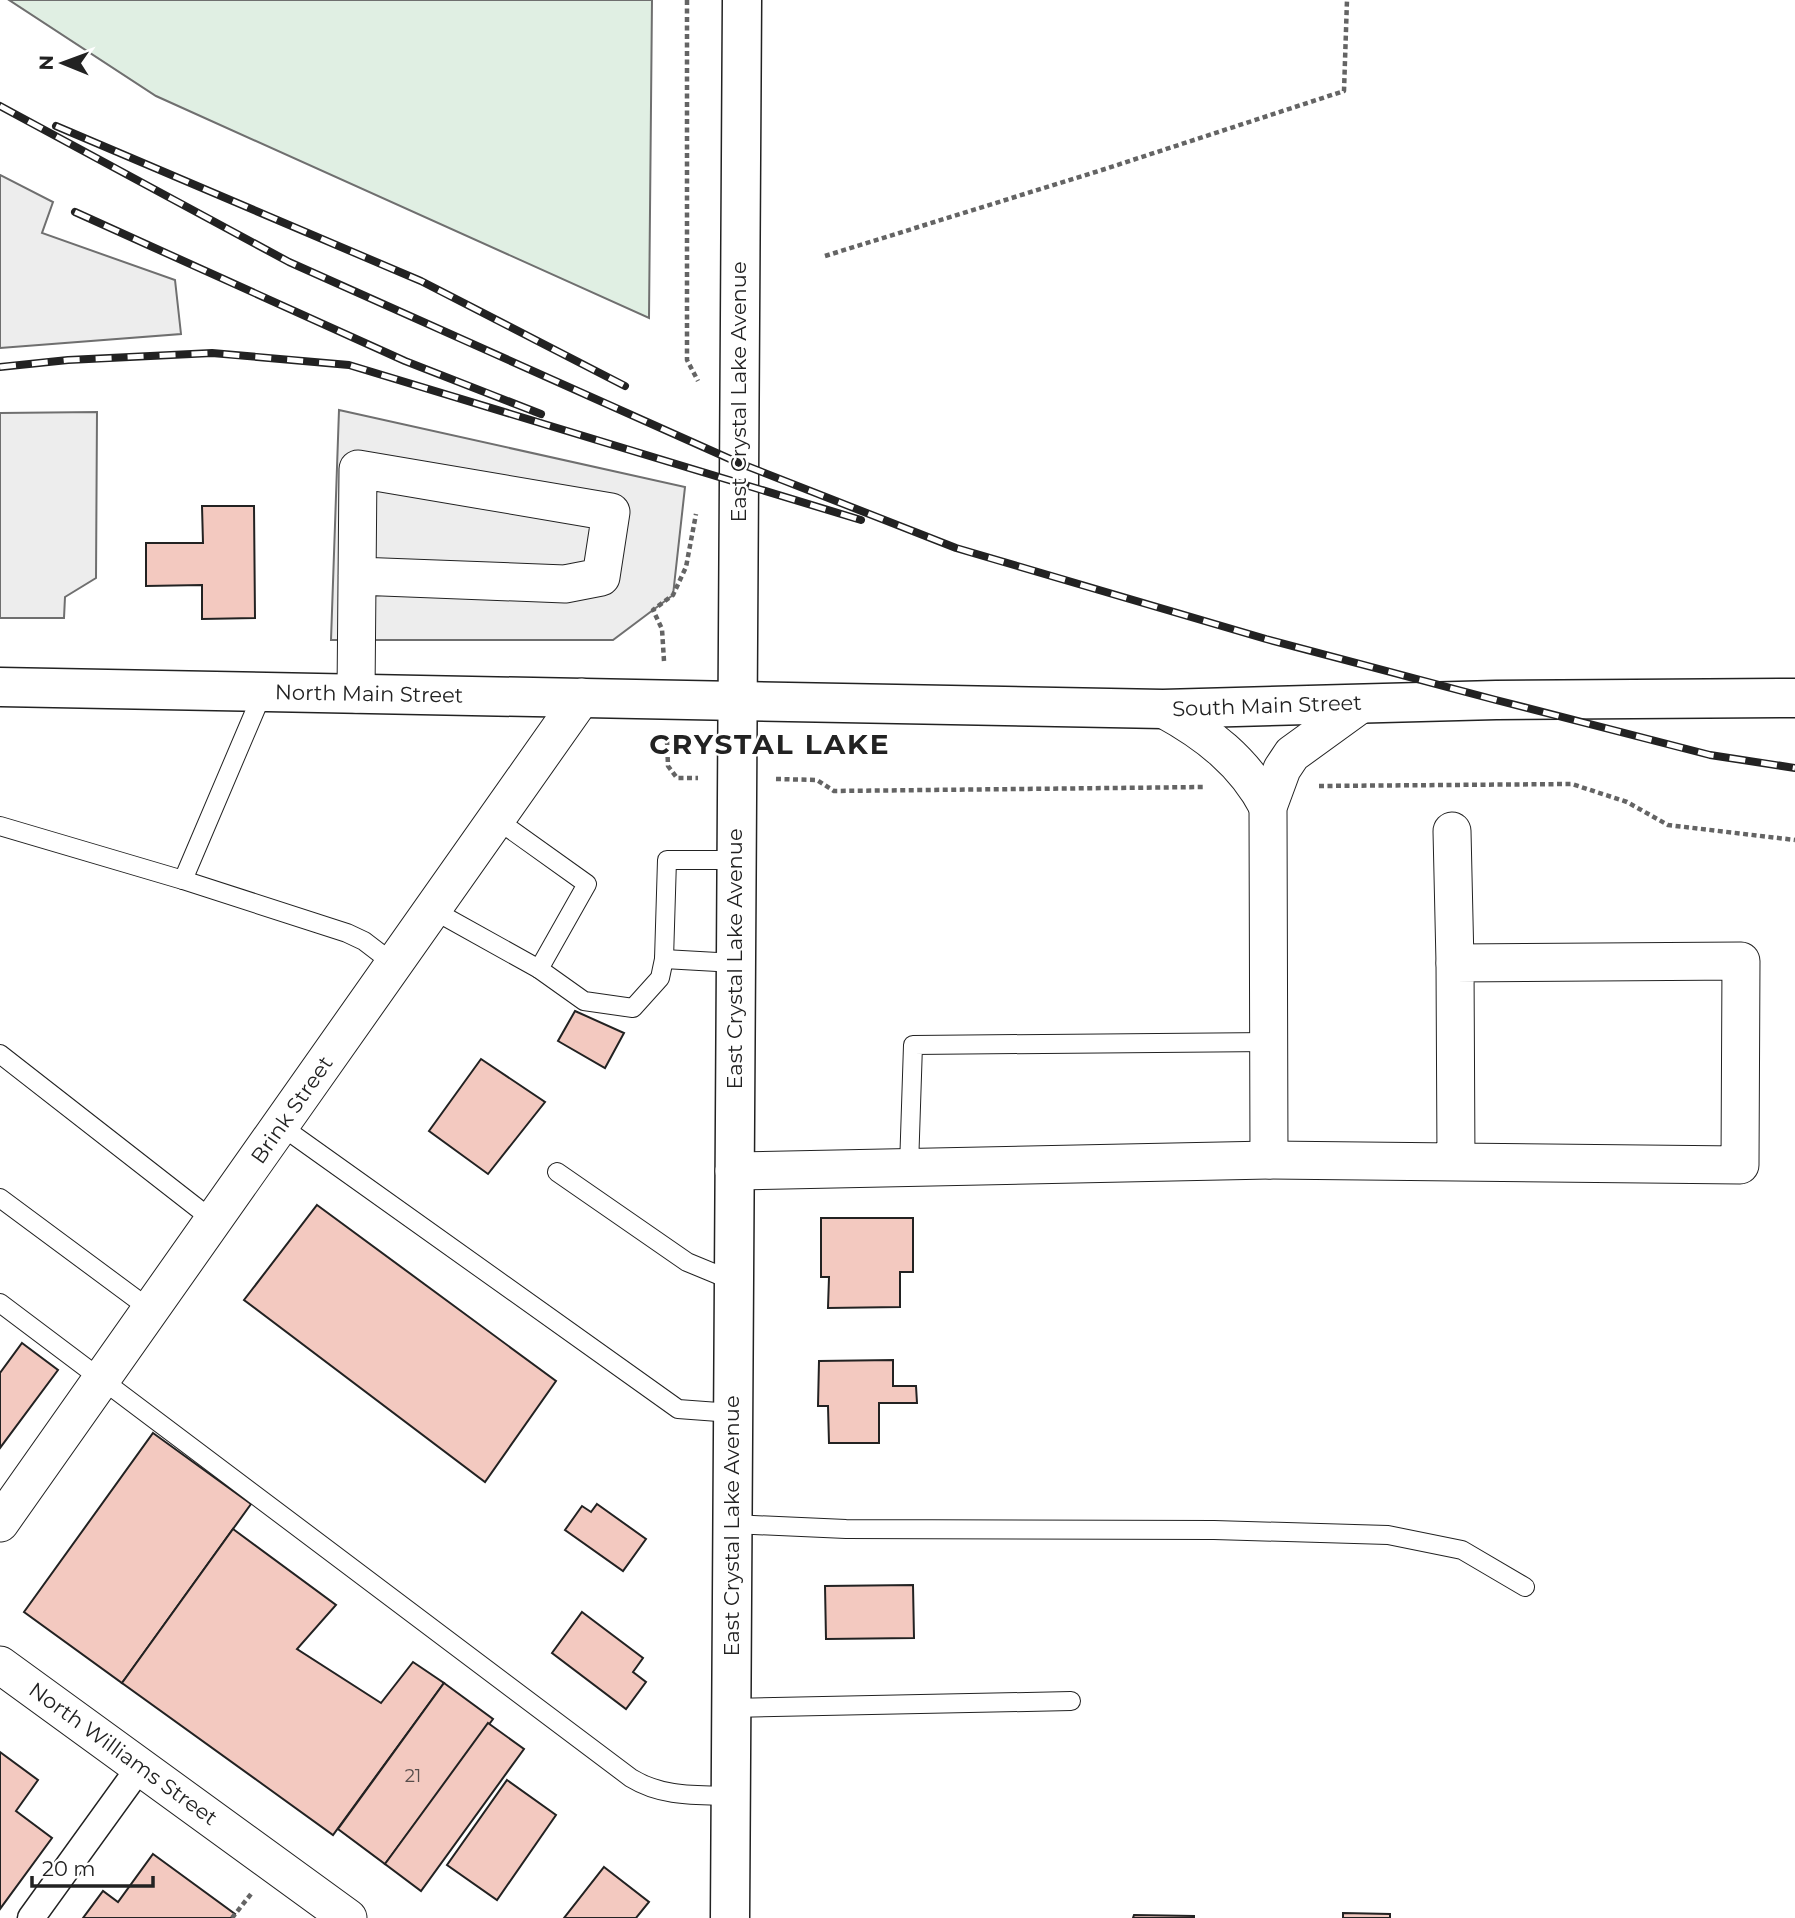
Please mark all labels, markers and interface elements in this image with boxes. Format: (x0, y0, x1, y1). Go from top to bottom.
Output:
north arrow (28, 28, 98, 98)
text: N (35, 55, 58, 71)
street label: East Crystal Lake Avenue (726, 261, 751, 523)
street label: North Main Street (275, 679, 463, 708)
street label: South Main Street (1172, 690, 1362, 721)
district label: CRYSTAL LAKE (649, 727, 891, 761)
street label: East Crystal Lake Avenue (722, 828, 747, 1090)
street label: Brink Street (245, 1051, 338, 1168)
street label: East Crystal Lake Avenue (719, 1395, 744, 1657)
street label: North Williams Street (24, 1677, 222, 1830)
house number: 21 (405, 1765, 421, 1787)
scale bar (32, 1844, 152, 1888)
text: 20 m (42, 1856, 96, 1881)

